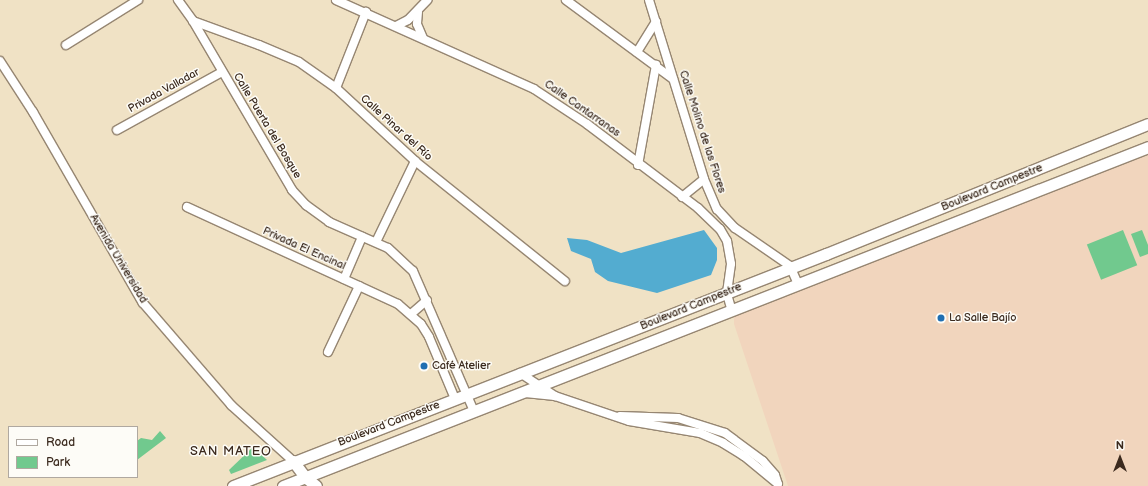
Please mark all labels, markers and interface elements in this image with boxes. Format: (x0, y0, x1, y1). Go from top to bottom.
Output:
street label: Privada Valladar (126, 66, 202, 116)
street label: Calle Molino de las Flores (676, 69, 728, 195)
street label: Calle Puerta del Bosque (230, 71, 304, 181)
street label: Calle Cantarranas (541, 78, 623, 140)
street label: Calle Pinar del Río (357, 92, 435, 164)
street label: Boulevard Campestre (939, 162, 1045, 214)
street label: Avenida Universidad (86, 212, 150, 306)
street label: Privada El Encinal (260, 225, 348, 273)
street label: Boulevard Campestre (638, 281, 744, 333)
place label: La Salle Bajío (949, 311, 1017, 325)
marker: La Salle Bajío (936, 313, 946, 323)
place label: Café Atelier (432, 359, 490, 373)
marker: Café Atelier (419, 361, 429, 371)
street label: Boulevard Campestre (336, 398, 442, 450)
legend (8, 426, 138, 478)
text: Road (46, 435, 75, 450)
north arrow (1100, 438, 1140, 478)
text: N (1116, 439, 1124, 452)
district label: SAN MATEO (190, 443, 272, 459)
text: Park (46, 455, 70, 470)

